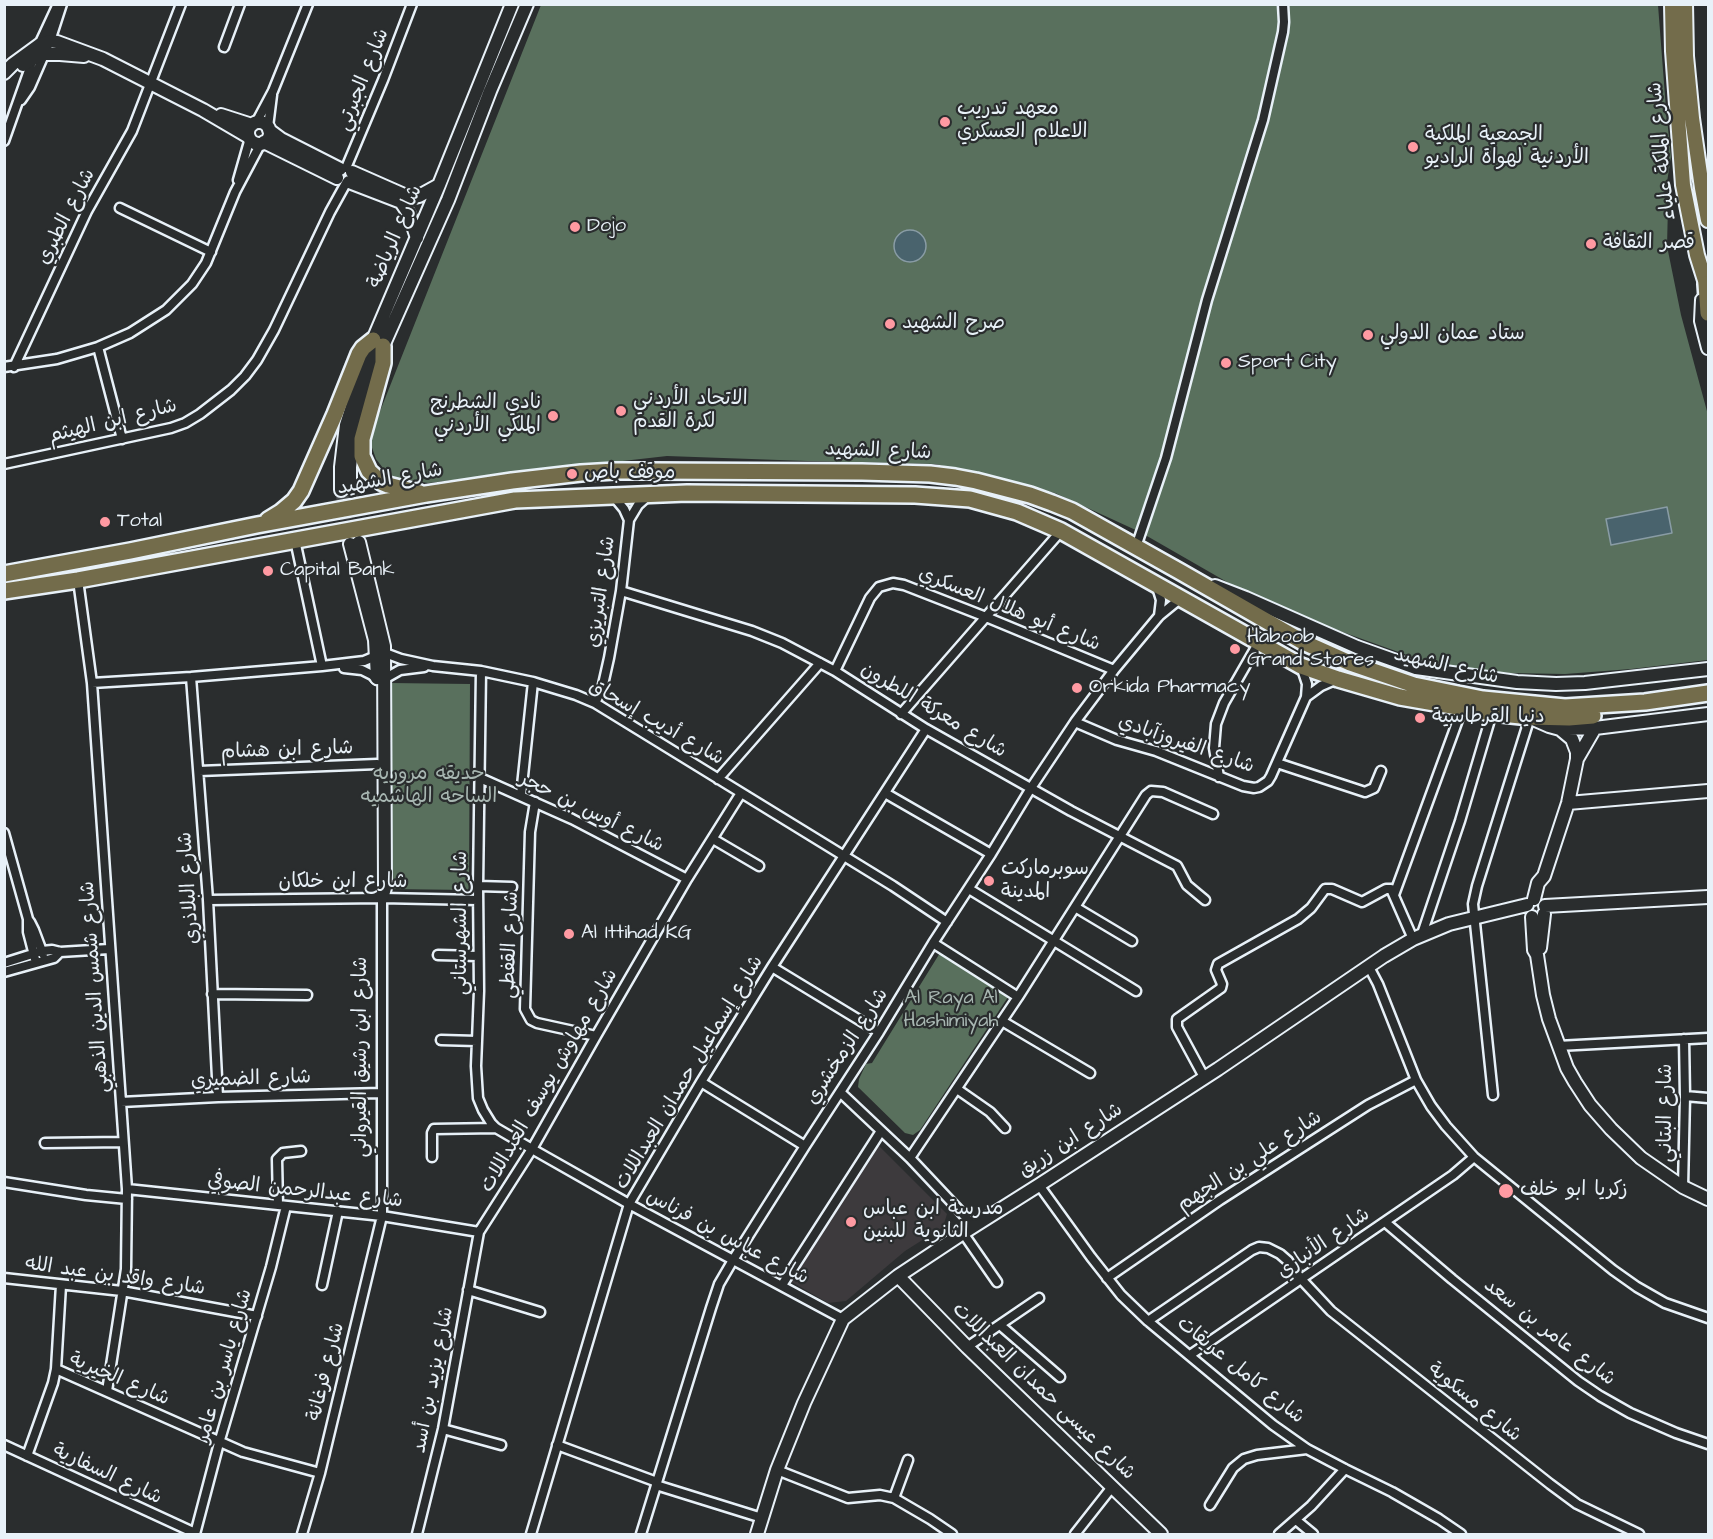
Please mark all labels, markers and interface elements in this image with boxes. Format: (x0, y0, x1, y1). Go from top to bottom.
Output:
street label: شارع الجبرتي (333, 25, 395, 135)
street label: شارع الملكة علياء (1644, 81, 1682, 221)
place label: معهد تدريب الاعلام العسكري (957, 98, 1087, 145)
marker: معهد تدريب الاعلام العسكري (938, 115, 952, 129)
place label: الجمعية الملكية الأردنية لهواة الراديو (1425, 124, 1589, 171)
marker: الجمعية الملكية الأردنية لهواة الراديو (1406, 140, 1420, 154)
street label: شارع الطبري (33, 165, 101, 269)
street label: شارع الرياضة (364, 182, 428, 292)
place label: Dojo (587, 215, 626, 239)
marker: Dojo (568, 220, 582, 234)
place label: قصر الثقافة (1603, 232, 1695, 256)
marker: قصر الثقافة (1584, 237, 1598, 251)
place label: صرح الشهيد (902, 312, 1005, 336)
marker: صرح الشهيد (883, 317, 897, 331)
place label: ستاد عمان الدولي (1380, 323, 1525, 347)
marker: ستاد عمان الدولي (1361, 328, 1375, 342)
place label: Sport City (1238, 351, 1337, 375)
marker: Sport City (1219, 356, 1233, 370)
place label: الاتحاد الأردني لكرة القدم (633, 388, 748, 435)
place label: نادي الشطرنج الملكي الأردني (430, 392, 541, 439)
street label: شارع ابن الهيثم (46, 394, 180, 450)
marker: الاتحاد الأردني لكرة القدم (614, 404, 628, 418)
marker: نادي الشطرنج الملكي الأردني (546, 409, 560, 423)
street label: شارع الشهيد (824, 438, 932, 466)
street label: شارع الشهيد (335, 459, 445, 501)
place label: موقف باص (584, 462, 675, 486)
marker: موقف باص (565, 467, 579, 481)
place label: Total (117, 510, 162, 534)
marker: Total (98, 515, 112, 529)
street label: شارع التبريزي (582, 535, 622, 649)
place label: Capital Bank (280, 559, 395, 583)
street label: شارع أبو هلال العسكري (915, 563, 1103, 657)
marker: Capital Bank (261, 564, 275, 578)
place label: Haboob Grand Stores (1247, 626, 1374, 673)
marker: Haboob Grand Stores (1228, 642, 1242, 656)
street label: شارع الشهيد (1391, 643, 1501, 691)
street label: شارع معركة اللطرون (856, 658, 1010, 764)
street label: شارع أديب إسحاق (584, 675, 728, 771)
place label: Orkida Pharmacy (1089, 676, 1250, 700)
marker: Orkida Pharmacy (1070, 681, 1084, 695)
place label: دنيا القرطاسية (1432, 706, 1545, 730)
street label: شارع الفيروزآبادي (1115, 710, 1257, 780)
marker: دنيا القرطاسية (1413, 711, 1427, 725)
street label: شارع ابن هشام (220, 737, 354, 765)
park label: حديقه مروريه الساحه الهاشميه (361, 763, 497, 810)
street label: شارع أوس بن حجر (515, 768, 667, 858)
street label: شارع البلاذري (174, 831, 206, 945)
street label: شارع الشهرستاني (450, 851, 474, 995)
place label: سوبرماركت المدينة (1001, 858, 1089, 905)
street label: شارع ابن خلكان (279, 871, 407, 895)
marker: سوبرماركت المدينة (982, 874, 996, 888)
street label: شارع شمس الدين الذهبي (77, 880, 115, 1094)
street label: شارع القفطي (497, 891, 525, 999)
place label: Al Ittihad KG (581, 922, 691, 946)
marker: Al Ittihad KG (562, 927, 576, 941)
street label: شارع إسماعيل حمدان العبداللات (611, 952, 769, 1194)
street label: شارع ابن رشيق القيرواني (350, 957, 374, 1157)
street label: شارع مهاوش يوسف العبداللات (476, 965, 624, 1197)
street label: شارع الزمخشري (801, 984, 895, 1110)
park label: Al Raya Al Hashimiyah (904, 987, 998, 1034)
street label: شارع البتاني (1655, 1064, 1679, 1162)
street label: شارع الضميري (190, 1066, 312, 1094)
street label: شارع ابن زريق (1014, 1098, 1128, 1184)
street label: شارع علي بن الجهم (1173, 1106, 1327, 1218)
street label: شارع عبدالرحمن الصوفي (206, 1170, 404, 1214)
place label: زكريا ابو خلف (1520, 1179, 1627, 1203)
marker: زكريا ابو خلف (1497, 1182, 1515, 1200)
street label: شارع عباس بن فرناس (642, 1185, 812, 1291)
place label: مدرسة ابن عباس الثانوية للبنين (863, 1198, 1004, 1245)
street label: شارع الأنباري (1273, 1203, 1375, 1285)
marker: مدرسة ابن عباس الثانوية للبنين (844, 1215, 858, 1229)
street label: شارع واقد بن عبد الله (24, 1252, 206, 1302)
street label: شارع عامر بن سعد (1478, 1274, 1620, 1392)
street label: شارع ياسر بن عامر (192, 1286, 258, 1446)
street label: شارع عيسى حمدان العبداللات (946, 1298, 1140, 1486)
street label: شارع يزيد بن أسد (408, 1305, 460, 1455)
street label: شارع كامل عريقات (1171, 1312, 1309, 1430)
street label: شارع فرغانة (303, 1320, 351, 1424)
street label: شارع الخيرية (65, 1348, 173, 1412)
street label: شارع مسكوية (1422, 1358, 1526, 1448)
street label: شارع السفارية (49, 1439, 165, 1511)

